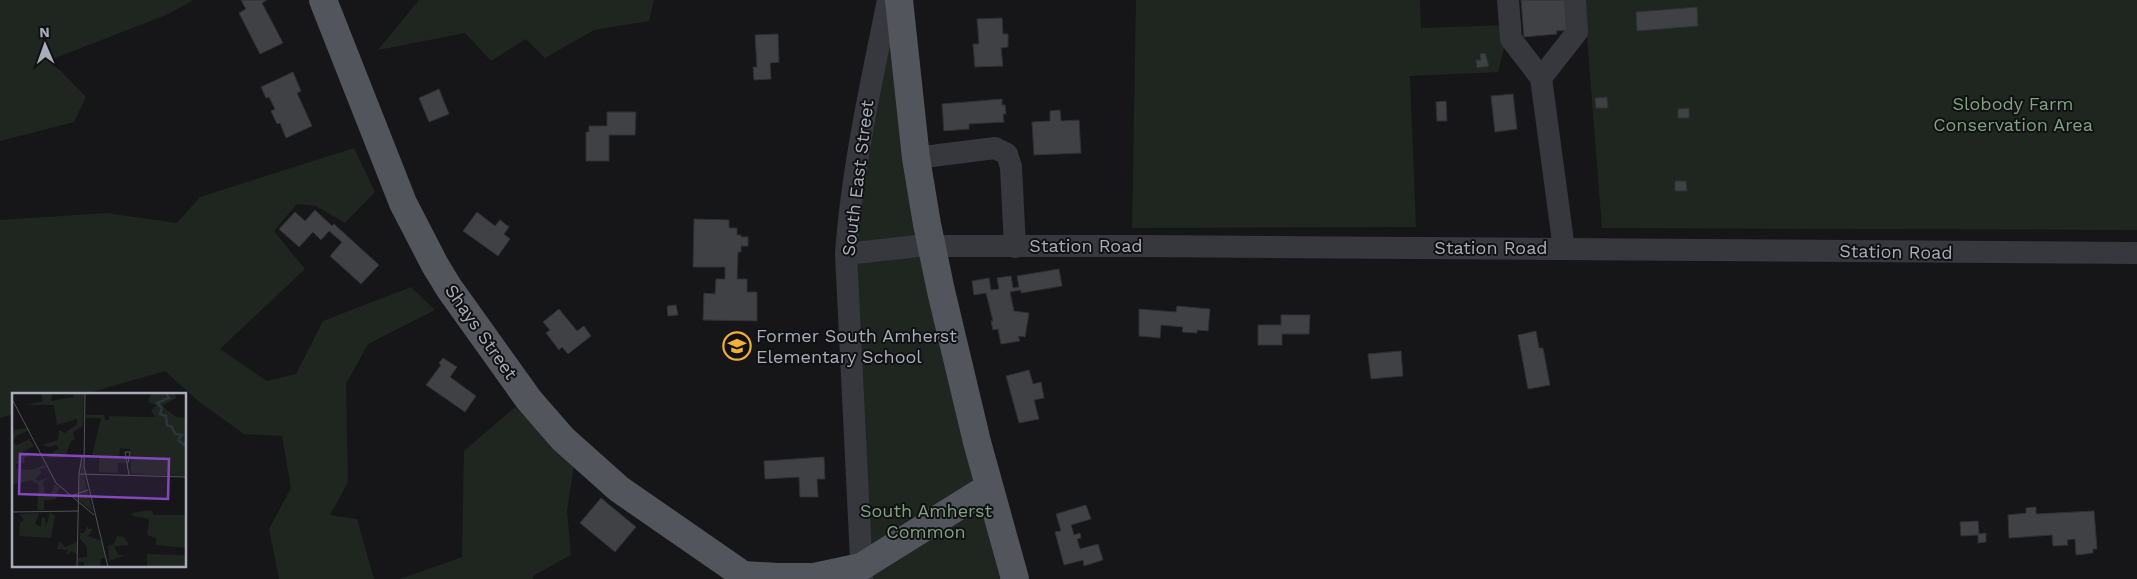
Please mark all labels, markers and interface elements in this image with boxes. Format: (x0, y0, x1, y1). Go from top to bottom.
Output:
north arrow (20, 20, 70, 70)
text: N (39, 24, 50, 40)
park label: Slobody Farm Conservation Area (1933, 93, 2093, 135)
street label: South East Street (837, 98, 878, 257)
street label: Station Road (1029, 235, 1143, 256)
street label: Station Road (1434, 237, 1548, 258)
street label: Station Road (1839, 240, 1953, 263)
street label: Shays Street (441, 280, 522, 384)
place label: Former South Amherst Elementary School (756, 325, 957, 367)
school or university icon: Former South Amherst Elementary School (722, 331, 752, 361)
inset map (12, 393, 186, 566)
park label: South Amherst Common (860, 500, 993, 542)

